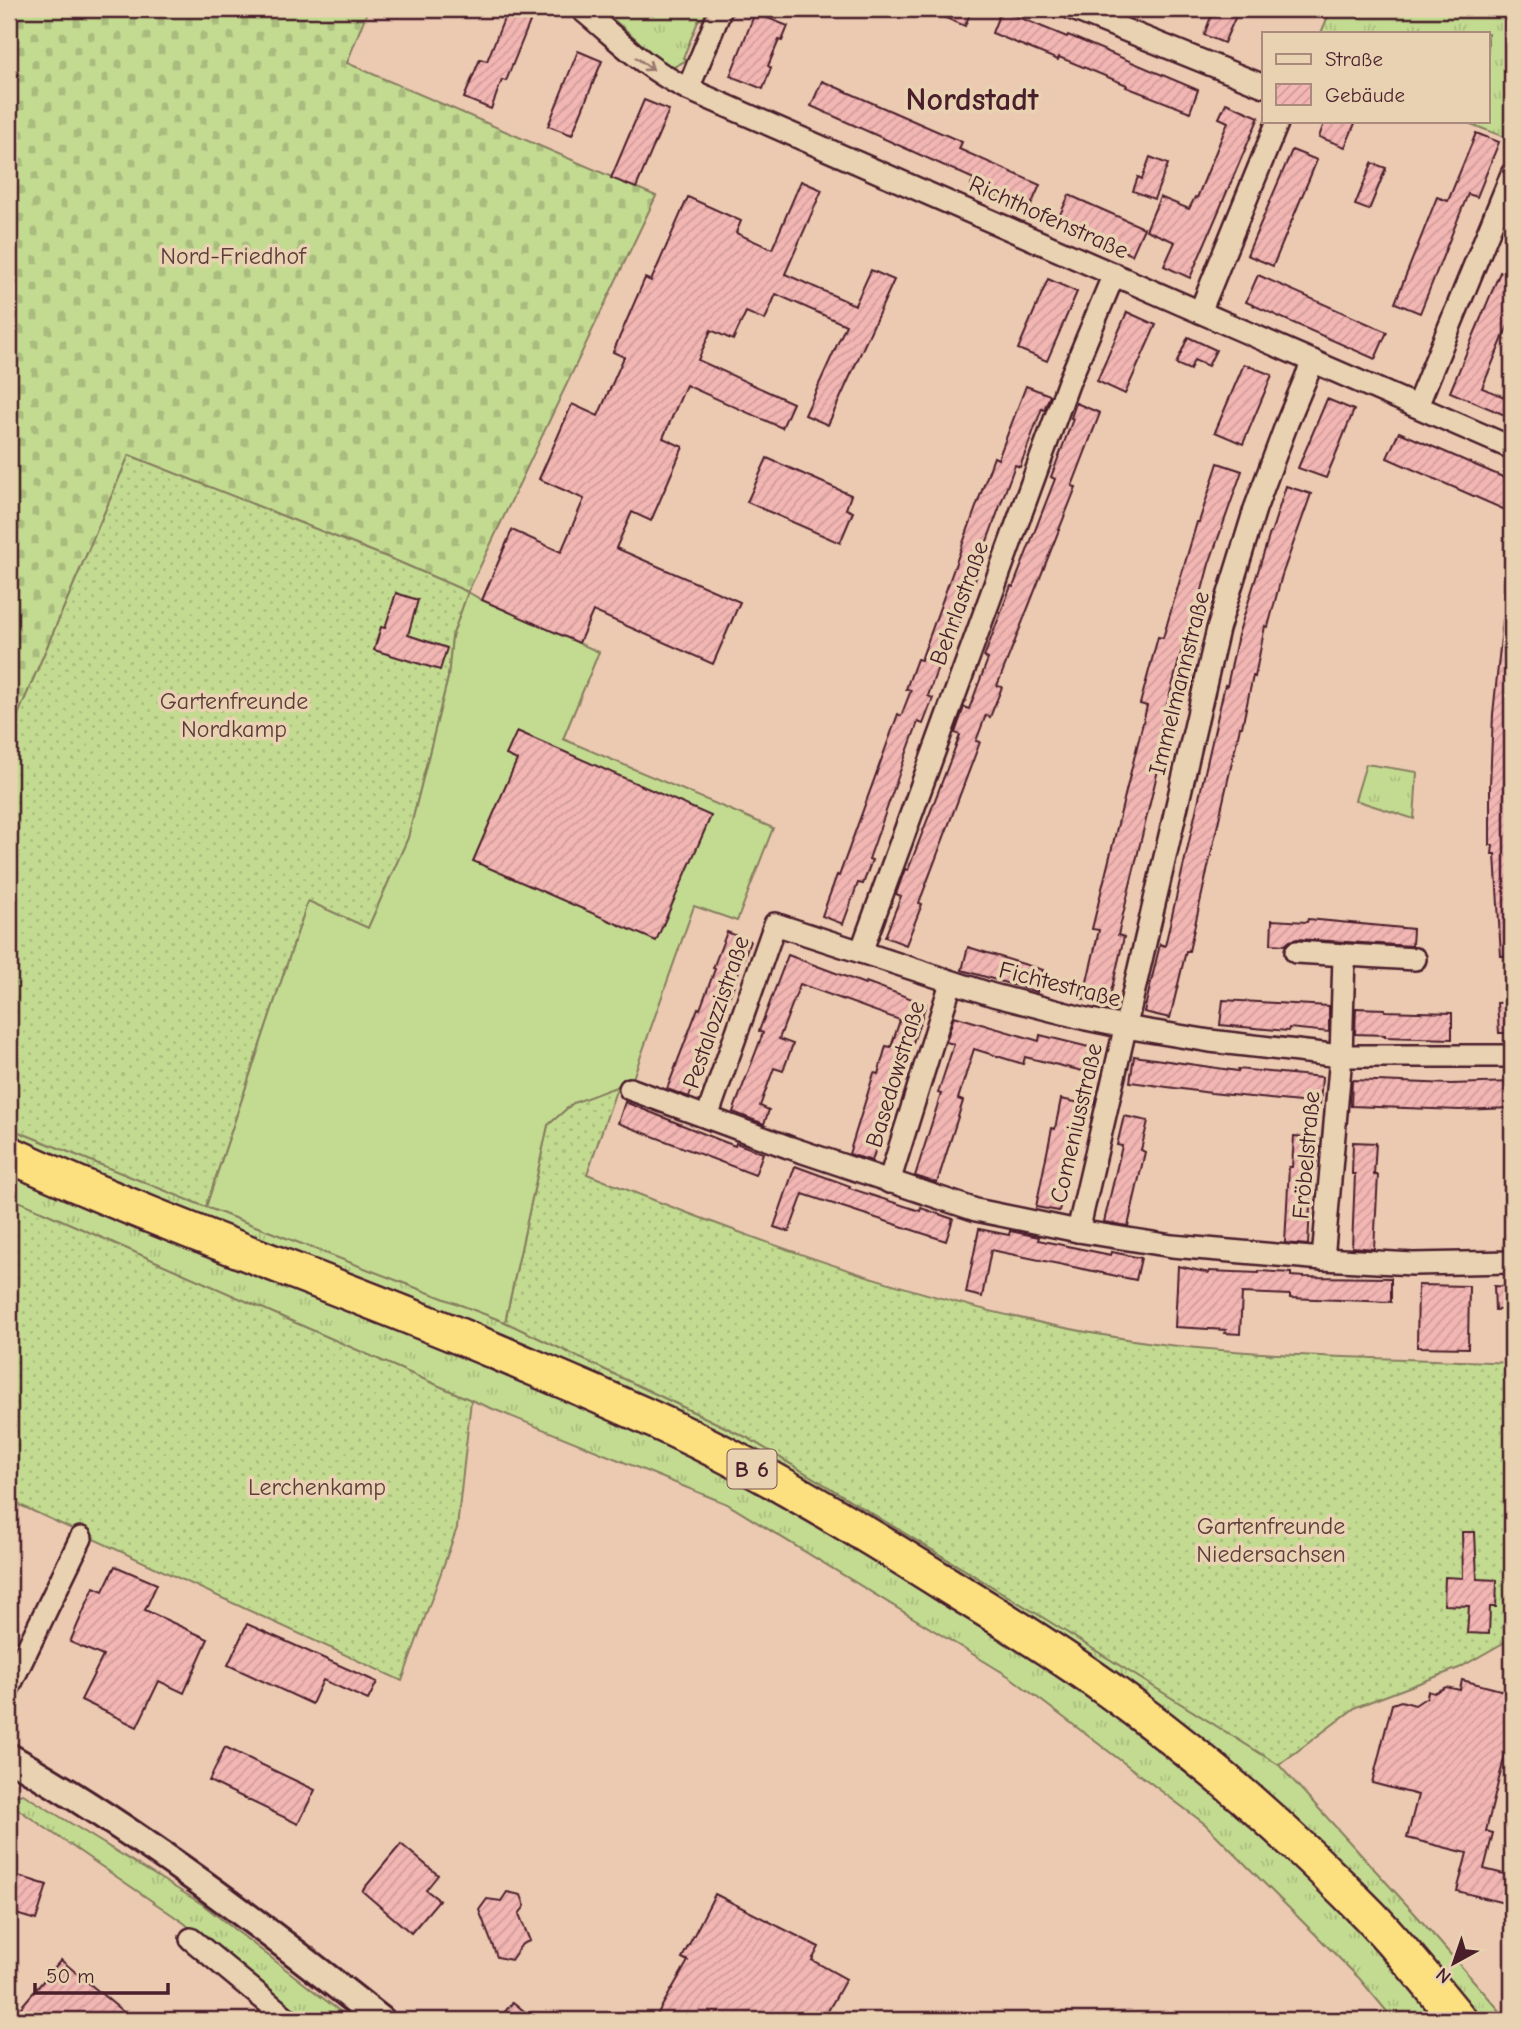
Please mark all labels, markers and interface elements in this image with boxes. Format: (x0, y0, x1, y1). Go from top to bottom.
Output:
legend (1262, 32, 1490, 122)
text: Straße (1325, 47, 1383, 71)
one-way arrow (635, 56, 654, 71)
district label: Nordstadt (906, 81, 1039, 118)
text: Gebäude (1325, 83, 1405, 107)
street label: Richthofenstraße (965, 169, 1133, 265)
park label: Nord-Friedhof (160, 242, 307, 270)
street label: Behrlastraße (924, 537, 994, 669)
street label: Immelmannstraße (1143, 588, 1215, 778)
park label: Gartenfreunde Nordkamp (160, 687, 308, 743)
street label: Pestalozzistraße (677, 932, 755, 1092)
street label: Fichtestraße (996, 955, 1124, 1013)
street label: Basedowstraße (859, 997, 931, 1151)
street label: Comeniusstraße (1044, 1040, 1108, 1206)
street label: Fröbelstraße (1286, 1090, 1326, 1220)
road number: B 6 (728, 1450, 776, 1488)
park label: Lerchenkamp (248, 1473, 386, 1501)
park label: Gartenfreunde Niedersachsen (1196, 1512, 1346, 1568)
north arrow (1420, 1927, 1490, 1997)
scale bar (35, 1952, 168, 1996)
text: N (1432, 1963, 1456, 1988)
text: 50 m (46, 1964, 95, 1988)

